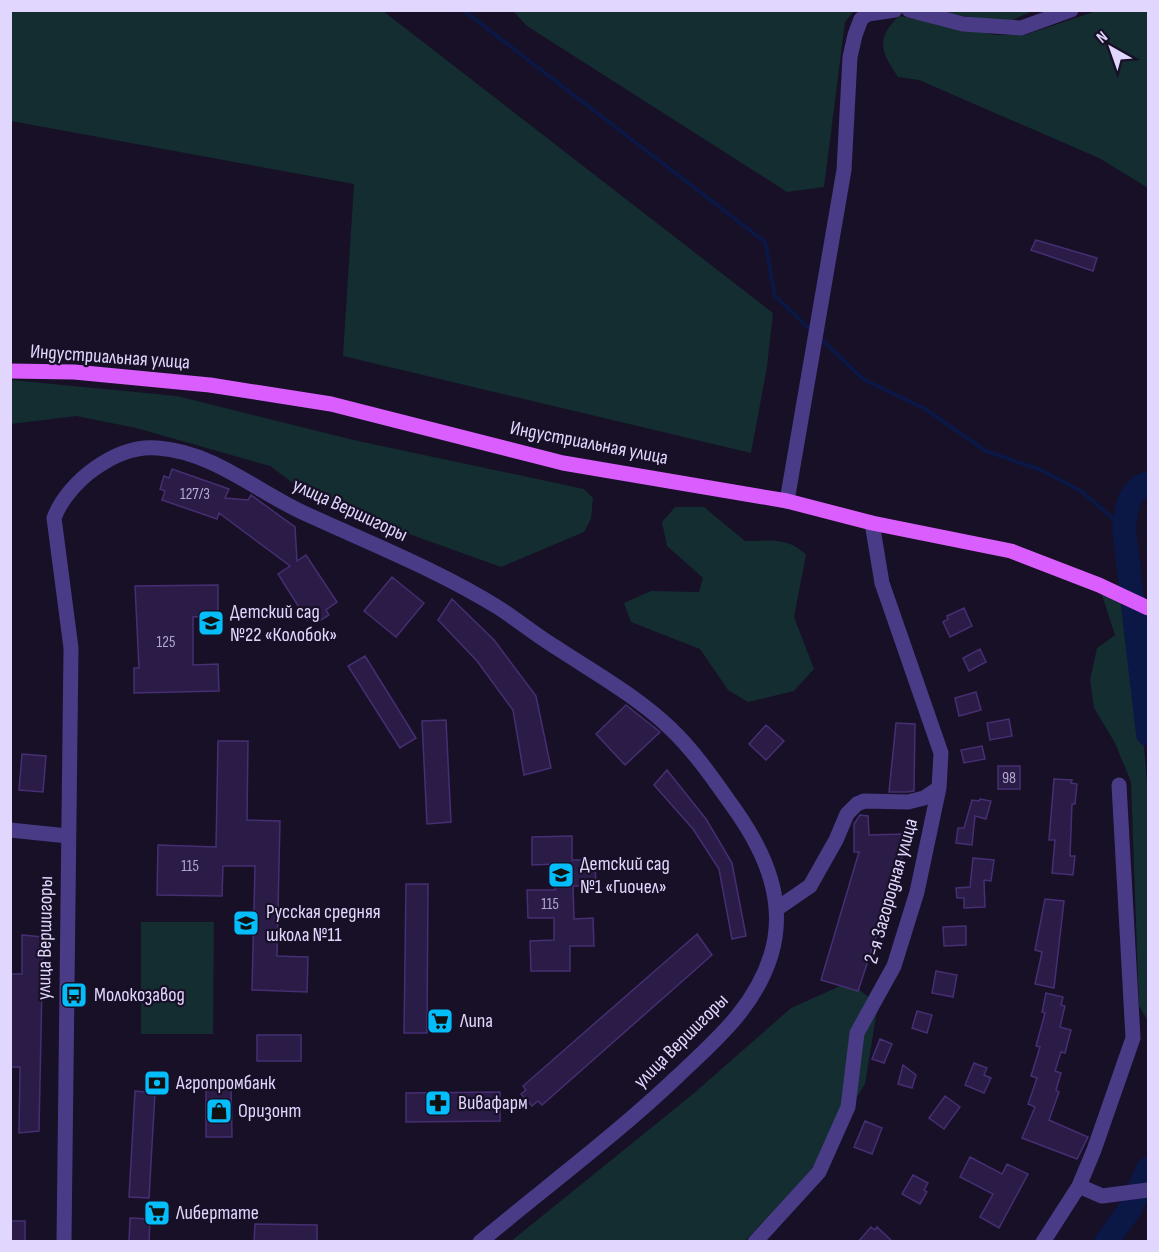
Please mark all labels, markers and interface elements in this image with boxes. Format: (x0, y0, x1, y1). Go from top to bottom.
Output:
north arrow (1081, 18, 1141, 78)
text: N (1093, 28, 1112, 48)
street label: Индустриальная улица (29, 339, 191, 375)
street label: Индустриальная улица (508, 416, 670, 470)
street label: улица Вершигоры (289, 473, 411, 547)
house number: 127/3 (180, 485, 210, 504)
place label: Детский сад №22 «Колобок» (230, 600, 337, 647)
school or university icon: Детский сад №22 «Колобок» (196, 608, 226, 638)
house number: 125 (157, 633, 175, 652)
house number: 98 (1002, 769, 1016, 788)
street label: 2-я Загородная улица (859, 816, 923, 966)
place label: Детский сад №1 «Гиочел» (580, 852, 670, 899)
house number: 115 (181, 857, 199, 876)
school or university icon: Детский сад №1 «Гиочел» (546, 860, 576, 890)
street label: улица Вершигоры (32, 876, 58, 1000)
house number: 115 (541, 895, 559, 914)
place label: Русская средняя школа №11 (266, 900, 381, 947)
school or university icon: Русская средняя школа №11 (231, 908, 261, 938)
bus stop icon: Молокозавод (59, 980, 89, 1010)
place label: Молокозавод (94, 983, 185, 1007)
street label: улица Вершигоры (629, 989, 733, 1093)
supermarket icon: Липа (425, 1006, 455, 1036)
place label: Липа (459, 1009, 493, 1033)
bank icon: Агропромбанк (142, 1068, 172, 1098)
place label: Агропромбанк (175, 1071, 276, 1095)
pharmacy icon: Вивафарм (423, 1088, 453, 1118)
place label: Вивафарм (458, 1091, 528, 1115)
shop icon: Оризонт (204, 1096, 234, 1126)
place label: Оризонт (238, 1099, 301, 1123)
supermarket icon: Либертате (142, 1198, 172, 1228)
place label: Либертате (175, 1201, 259, 1225)

